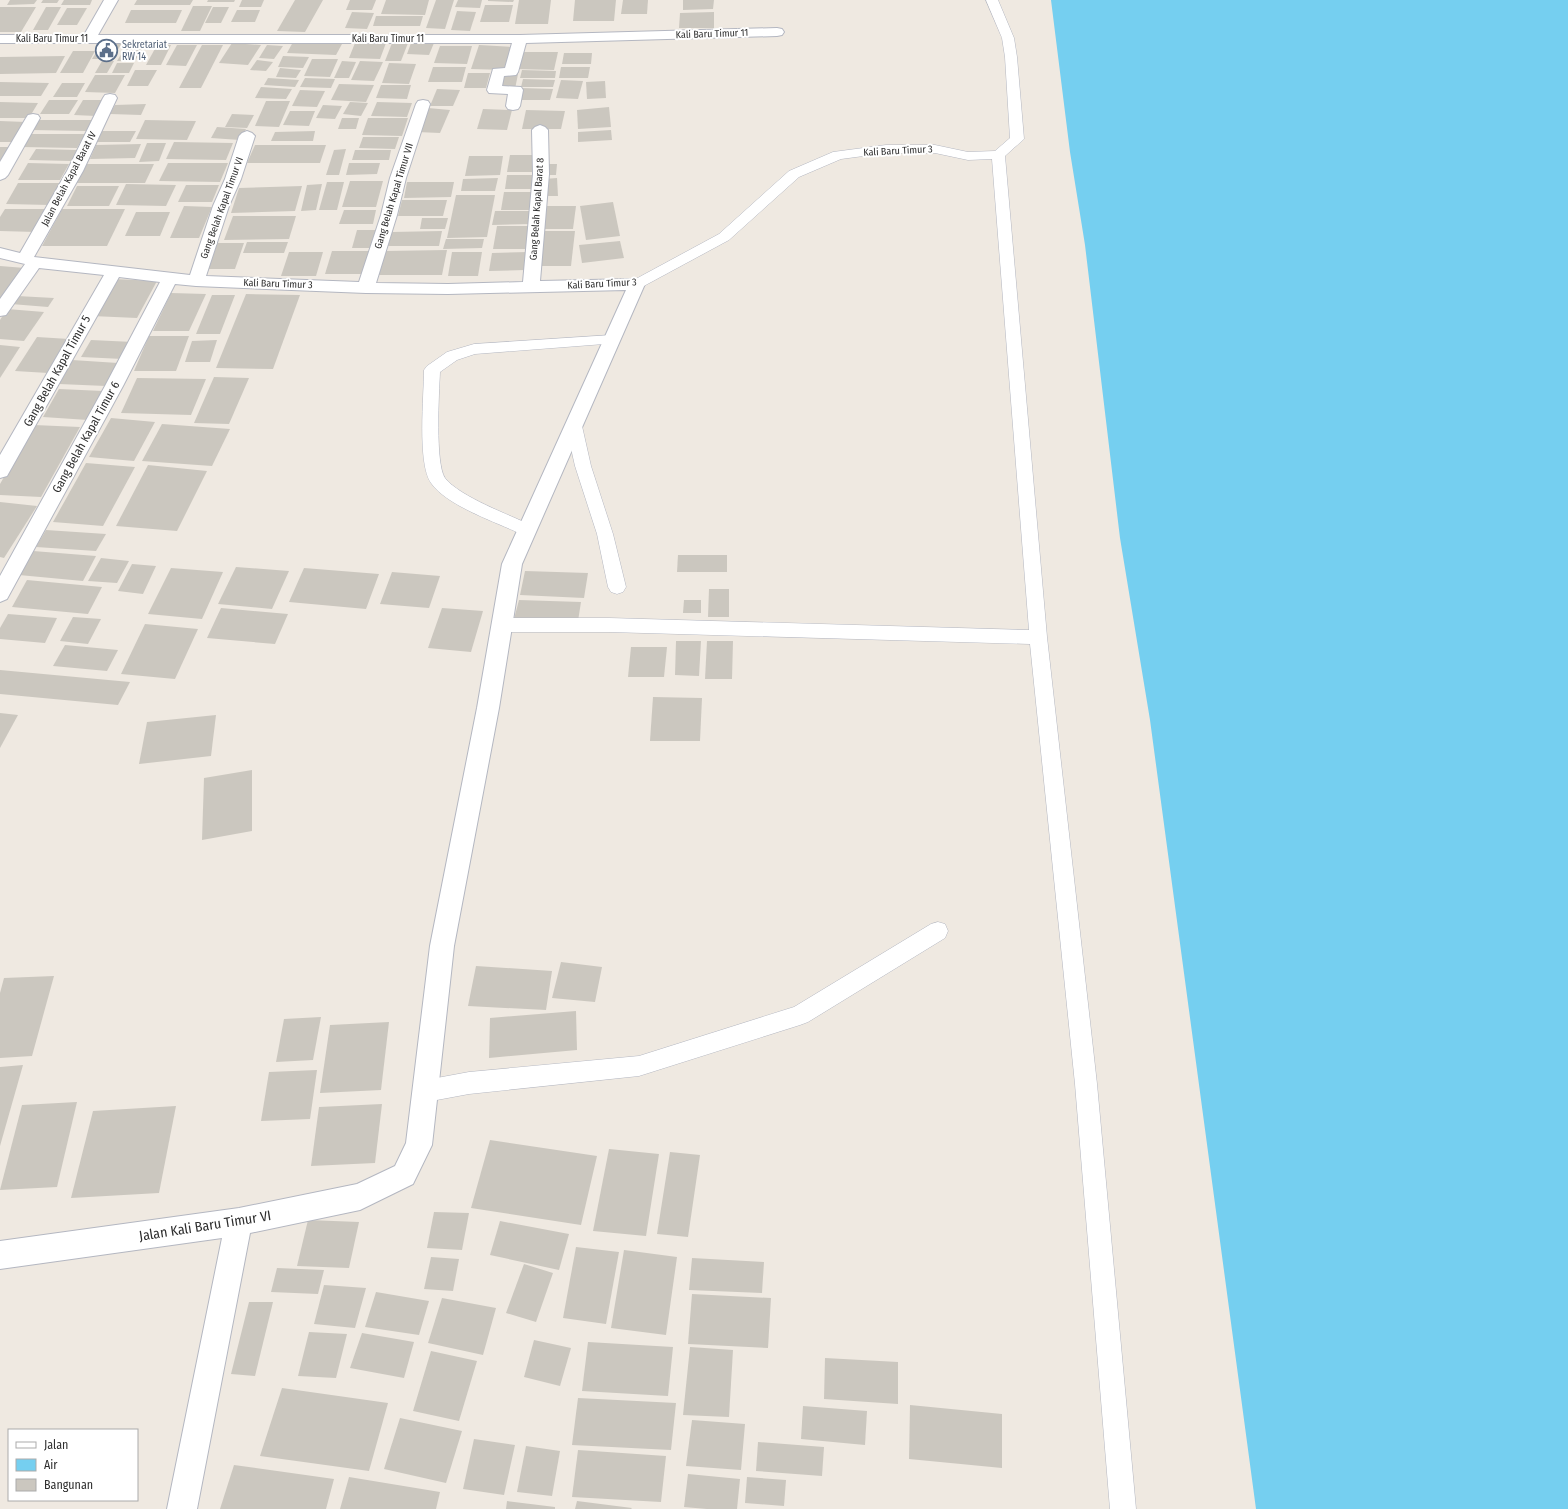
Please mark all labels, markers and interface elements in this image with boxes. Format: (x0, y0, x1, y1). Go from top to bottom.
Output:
street label: Kali Baru Timur 11 (676, 27, 748, 41)
street label: Kali Baru Timur 11 (16, 33, 88, 45)
street label: Kali Baru Timur 11 (352, 33, 424, 45)
public building icon: Sekretariat RW 14 (94, 38, 120, 64)
place label: Sekretariat RW 14 (122, 39, 168, 63)
street label: Jalan Belah Kapal Barat IV (39, 129, 99, 228)
street label: Gang Belah Kapal Timur VII (372, 142, 416, 250)
street label: Kali Baru Timur 3 (863, 143, 933, 159)
street label: Gang Belah Kapal Timur VI (198, 156, 246, 260)
street label: Gang Belah Kapal Barat 8 (527, 157, 547, 261)
street label: Kali Baru Timur 3 (567, 276, 637, 292)
street label: Kali Baru Timur 3 (243, 277, 313, 291)
street label: Gang Belah Kapal Timur 5 (21, 313, 94, 429)
street label: Gang Belah Kapal Timur 6 (49, 379, 123, 495)
street label: Jalan Kali Baru Timur VI (138, 1207, 272, 1245)
legend (8, 1429, 138, 1501)
text: Jalan (44, 1438, 68, 1452)
text: Air (44, 1458, 58, 1472)
text: Bangunan (44, 1478, 93, 1492)

